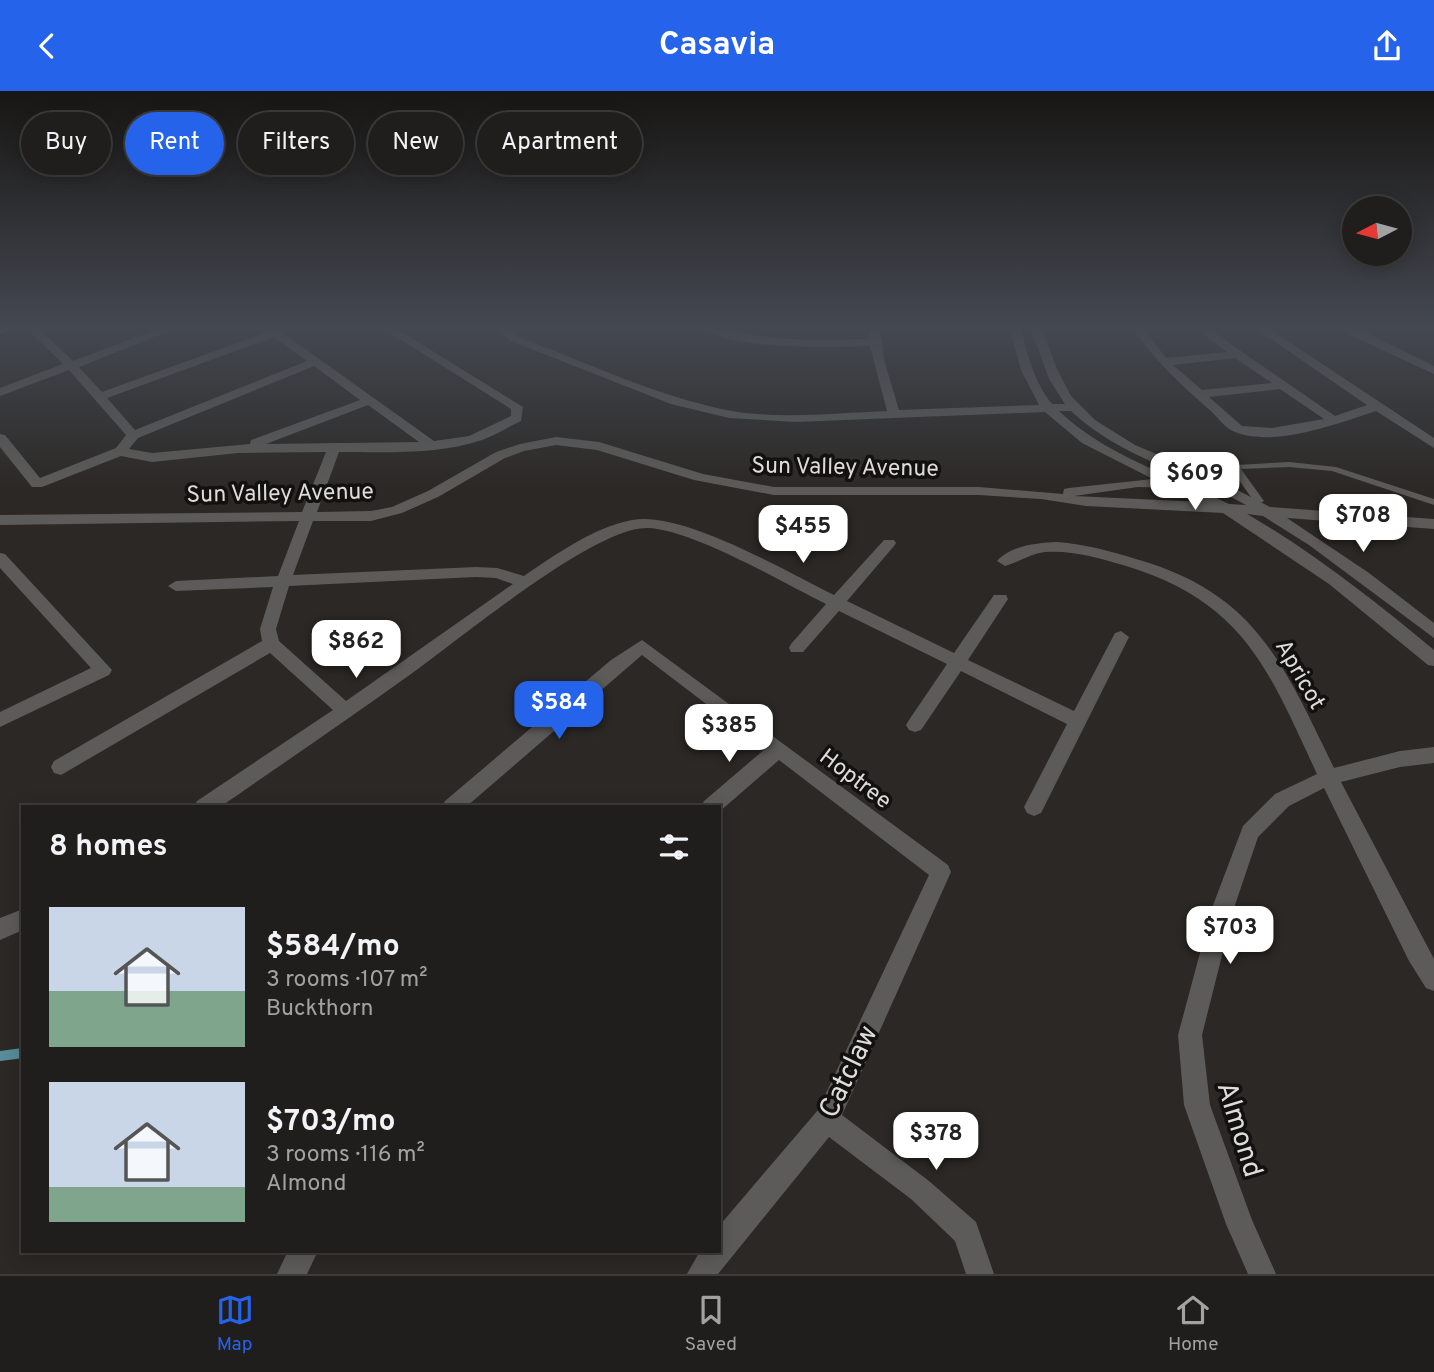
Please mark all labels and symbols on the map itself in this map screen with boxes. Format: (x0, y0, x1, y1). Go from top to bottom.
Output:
north arrow (1342, 196, 1412, 266)
street label: Sun Valley Avenue (751, 452, 939, 485)
pin: $609 (1154, 453, 1236, 512)
street label: Sun Valley Avenue (186, 478, 374, 511)
pin: $708 (1322, 495, 1404, 554)
pin: $455 (762, 505, 844, 565)
pin: $862 (315, 621, 397, 680)
street label: Apricot (1267, 635, 1330, 715)
pin: $584 (518, 681, 600, 741)
pin: $385 (688, 705, 770, 764)
street label: Hoptree (813, 743, 896, 817)
pin: $703 (1189, 907, 1271, 966)
street label: Catclaw (812, 1020, 887, 1124)
street label: Almond (1207, 1078, 1270, 1182)
pin: $378 (895, 1112, 977, 1172)

